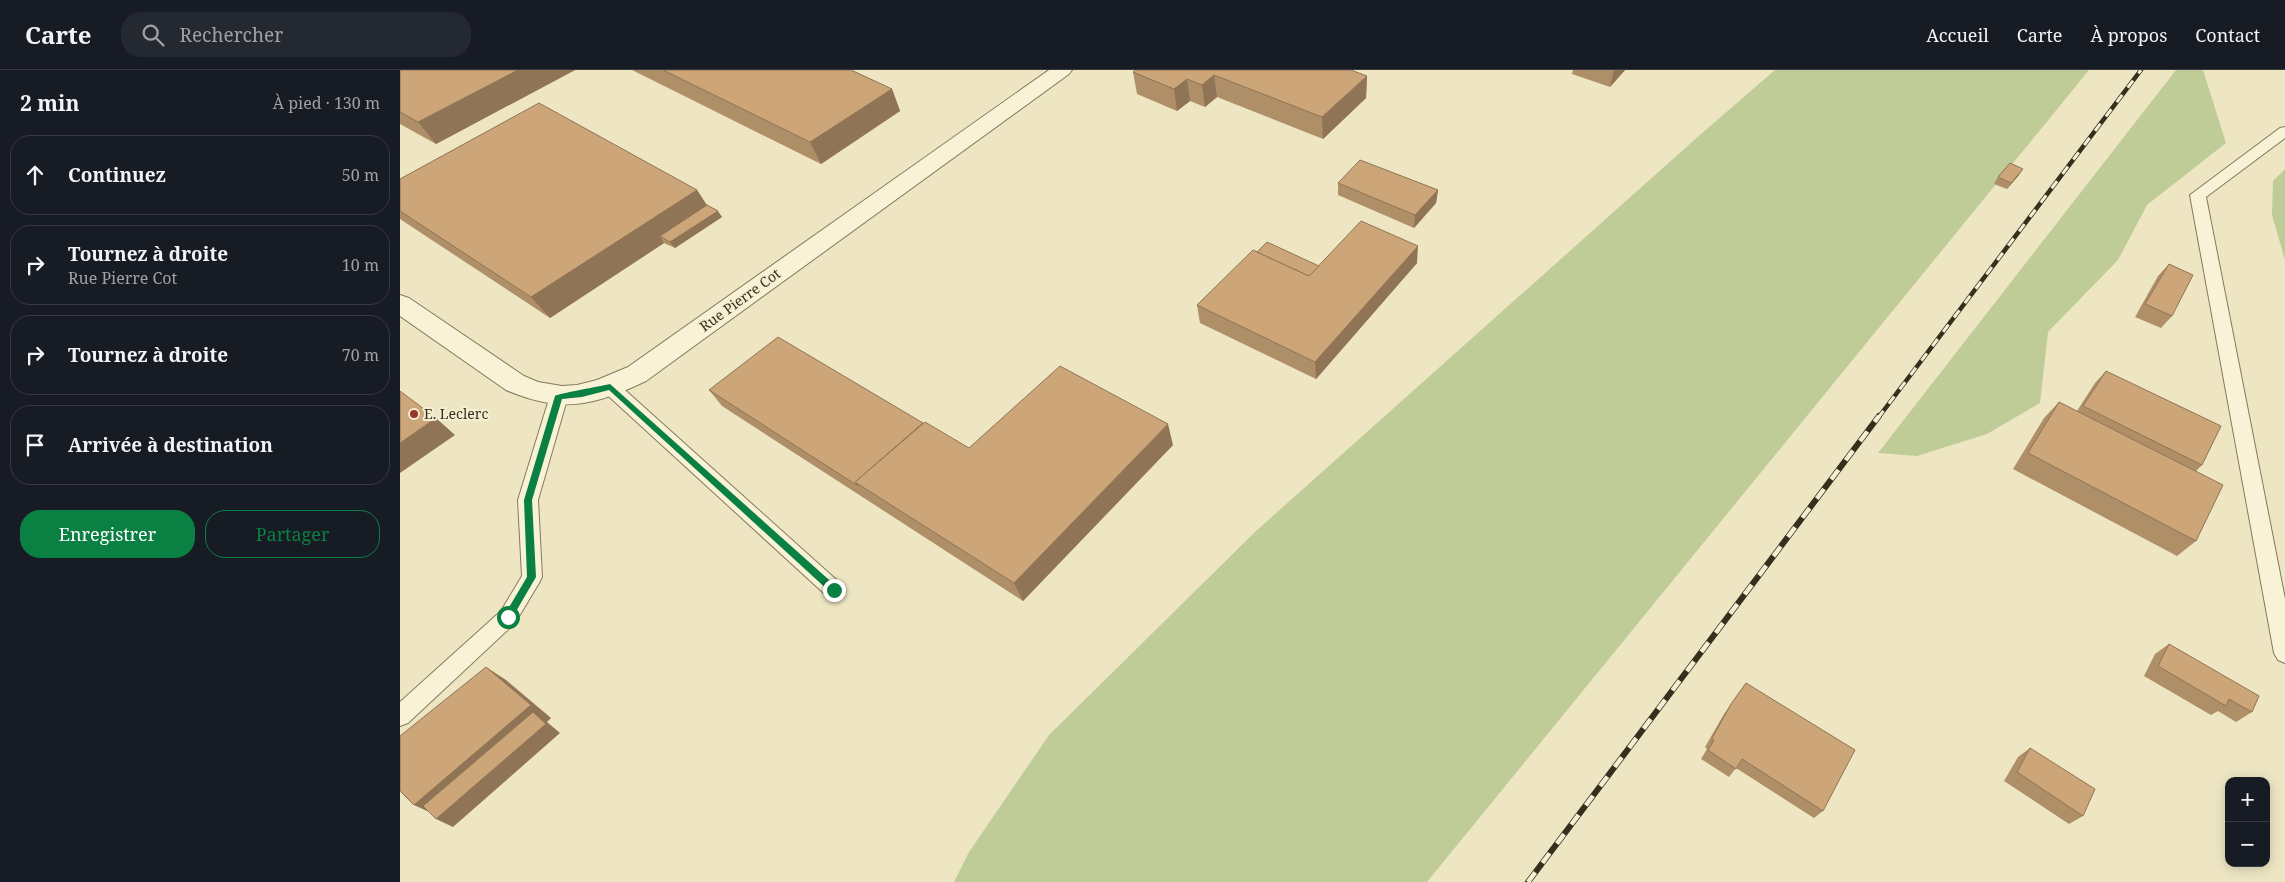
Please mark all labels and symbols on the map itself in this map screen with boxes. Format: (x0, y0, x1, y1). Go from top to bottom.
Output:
street label: Rue Pierre Cot (695, 264, 784, 335)
place label: E. Leclerc (424, 404, 488, 423)
marker: E. Leclerc (408, 408, 420, 420)
route end (823, 579, 846, 602)
route start (497, 606, 520, 629)

